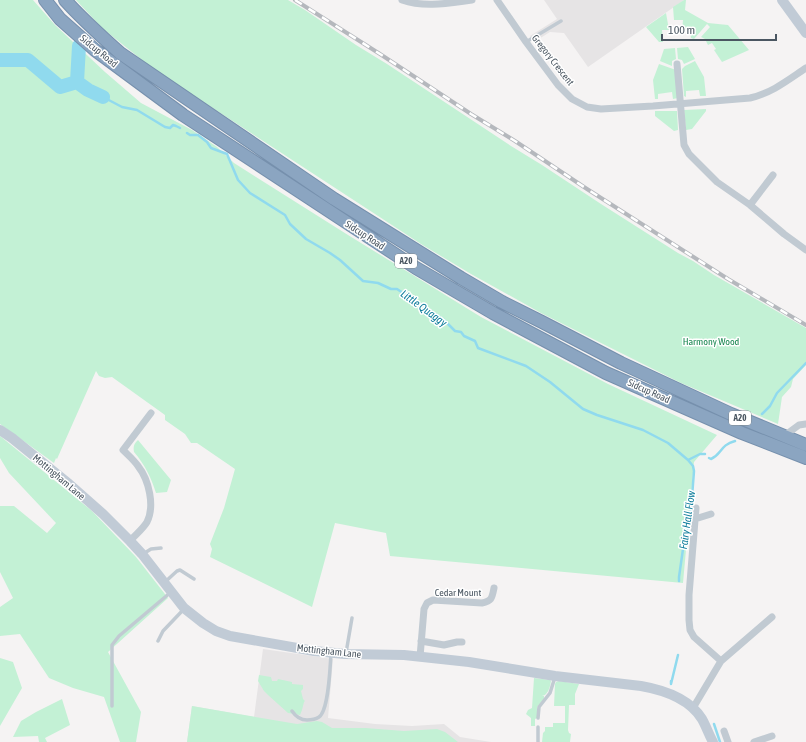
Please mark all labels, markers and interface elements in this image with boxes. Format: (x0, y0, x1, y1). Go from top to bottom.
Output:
scale bar (662, 16, 776, 42)
text: 100 m (668, 23, 695, 37)
street label: Gregory Crescent (530, 32, 576, 88)
street label: Sidcup Road (78, 33, 120, 70)
street label: Sidcup Road (343, 218, 387, 252)
road number: A20 (395, 254, 417, 268)
water label: Little Quaggy (399, 287, 450, 329)
park label: Harmony Wood (683, 336, 740, 347)
street label: Sidcup Road (626, 377, 672, 405)
road number: A20 (729, 411, 751, 425)
street label: Mottingham Lane (31, 452, 88, 502)
water label: Fairy Hall Flow (677, 490, 697, 550)
street label: Cedar Mount (435, 587, 481, 598)
street label: Mottingham Lane (296, 642, 362, 660)

